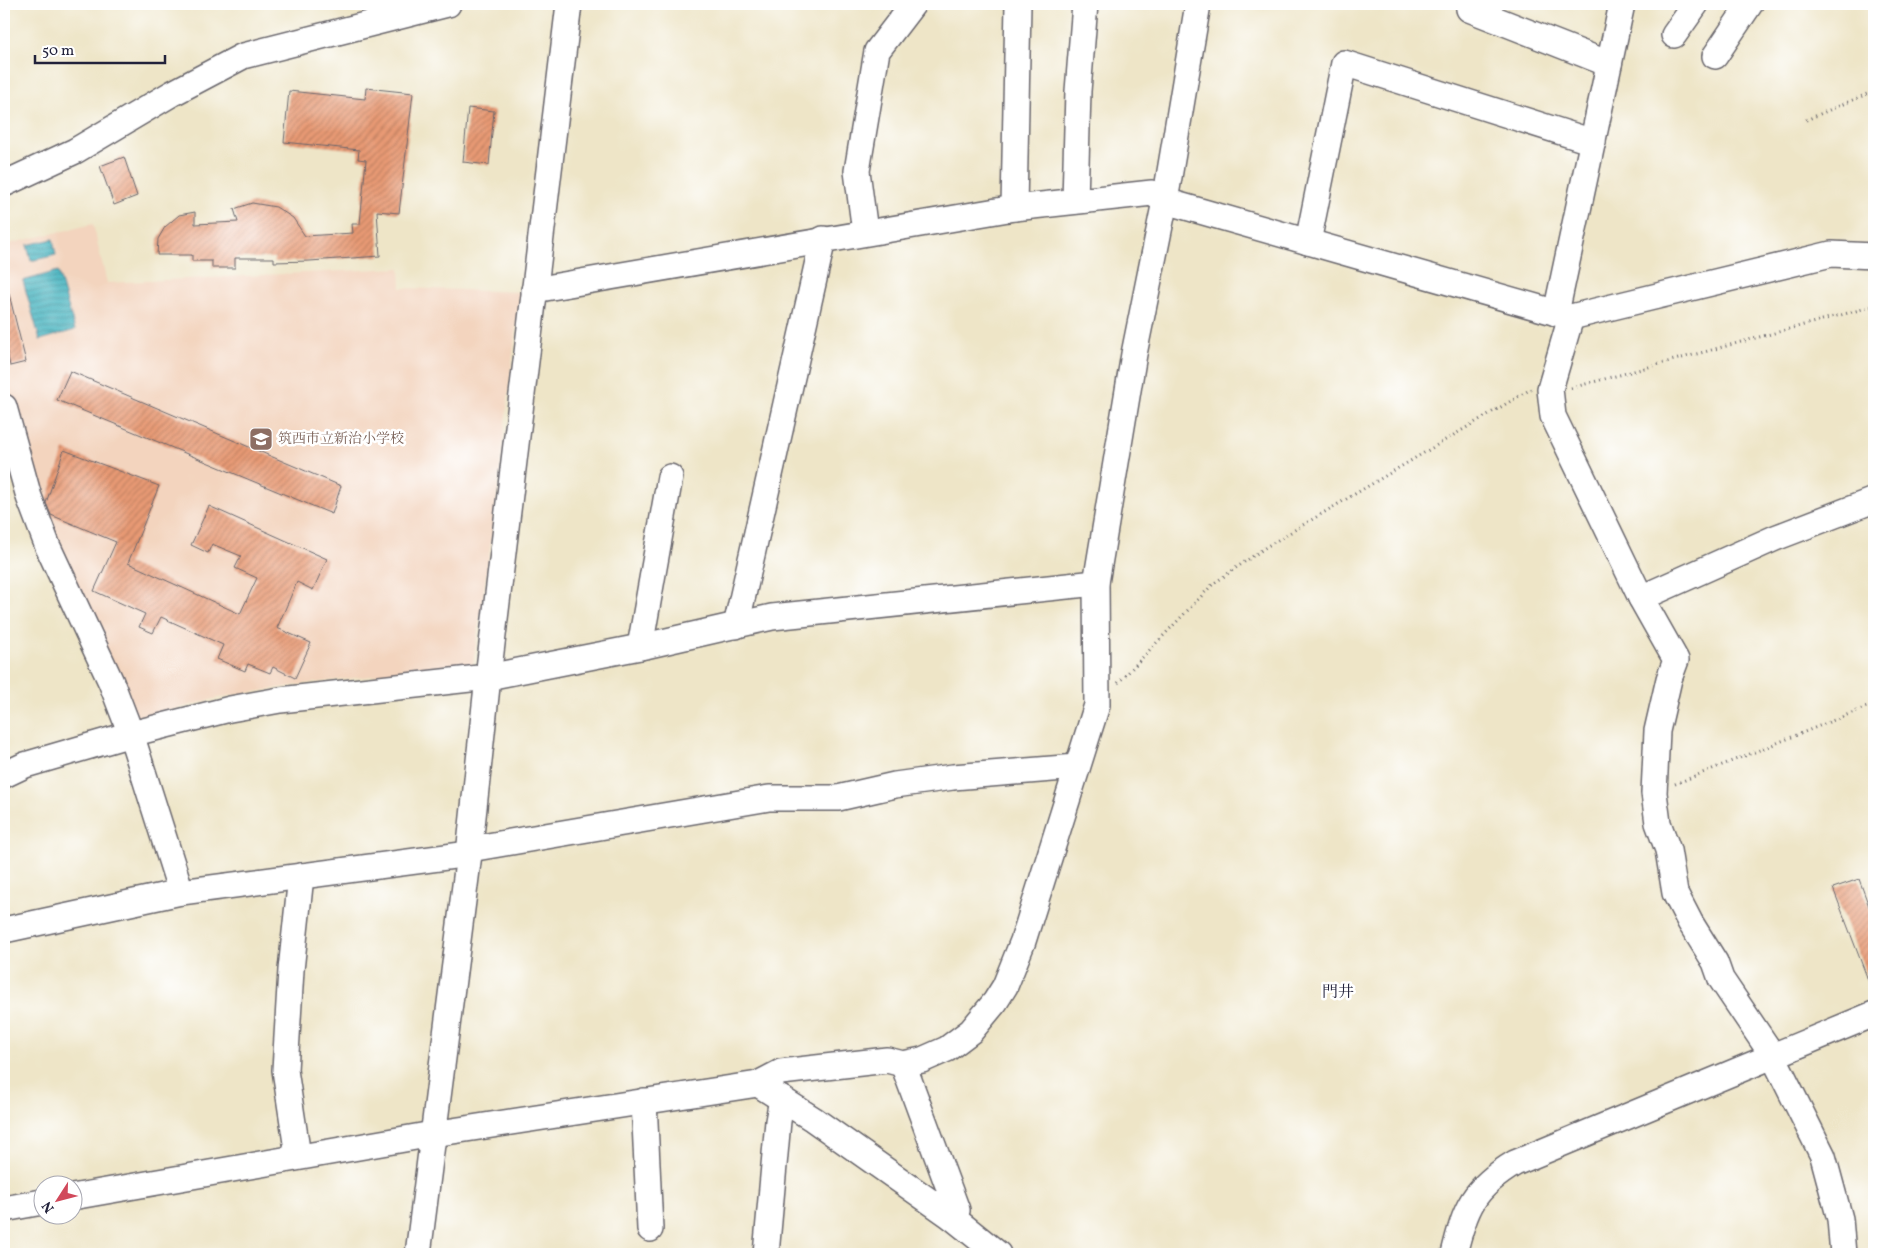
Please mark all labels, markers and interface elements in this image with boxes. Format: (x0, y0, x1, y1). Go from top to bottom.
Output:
scale bar (35, 32, 165, 64)
text: 50 m (42, 41, 74, 62)
school or university icon: 筑西市立新治小学校 (248, 426, 274, 452)
place label: 筑西市立新治小学校 (278, 430, 404, 449)
district label: 門井 (1322, 982, 1354, 1004)
north arrow (32, 1176, 82, 1226)
text: N (38, 1197, 59, 1216)

